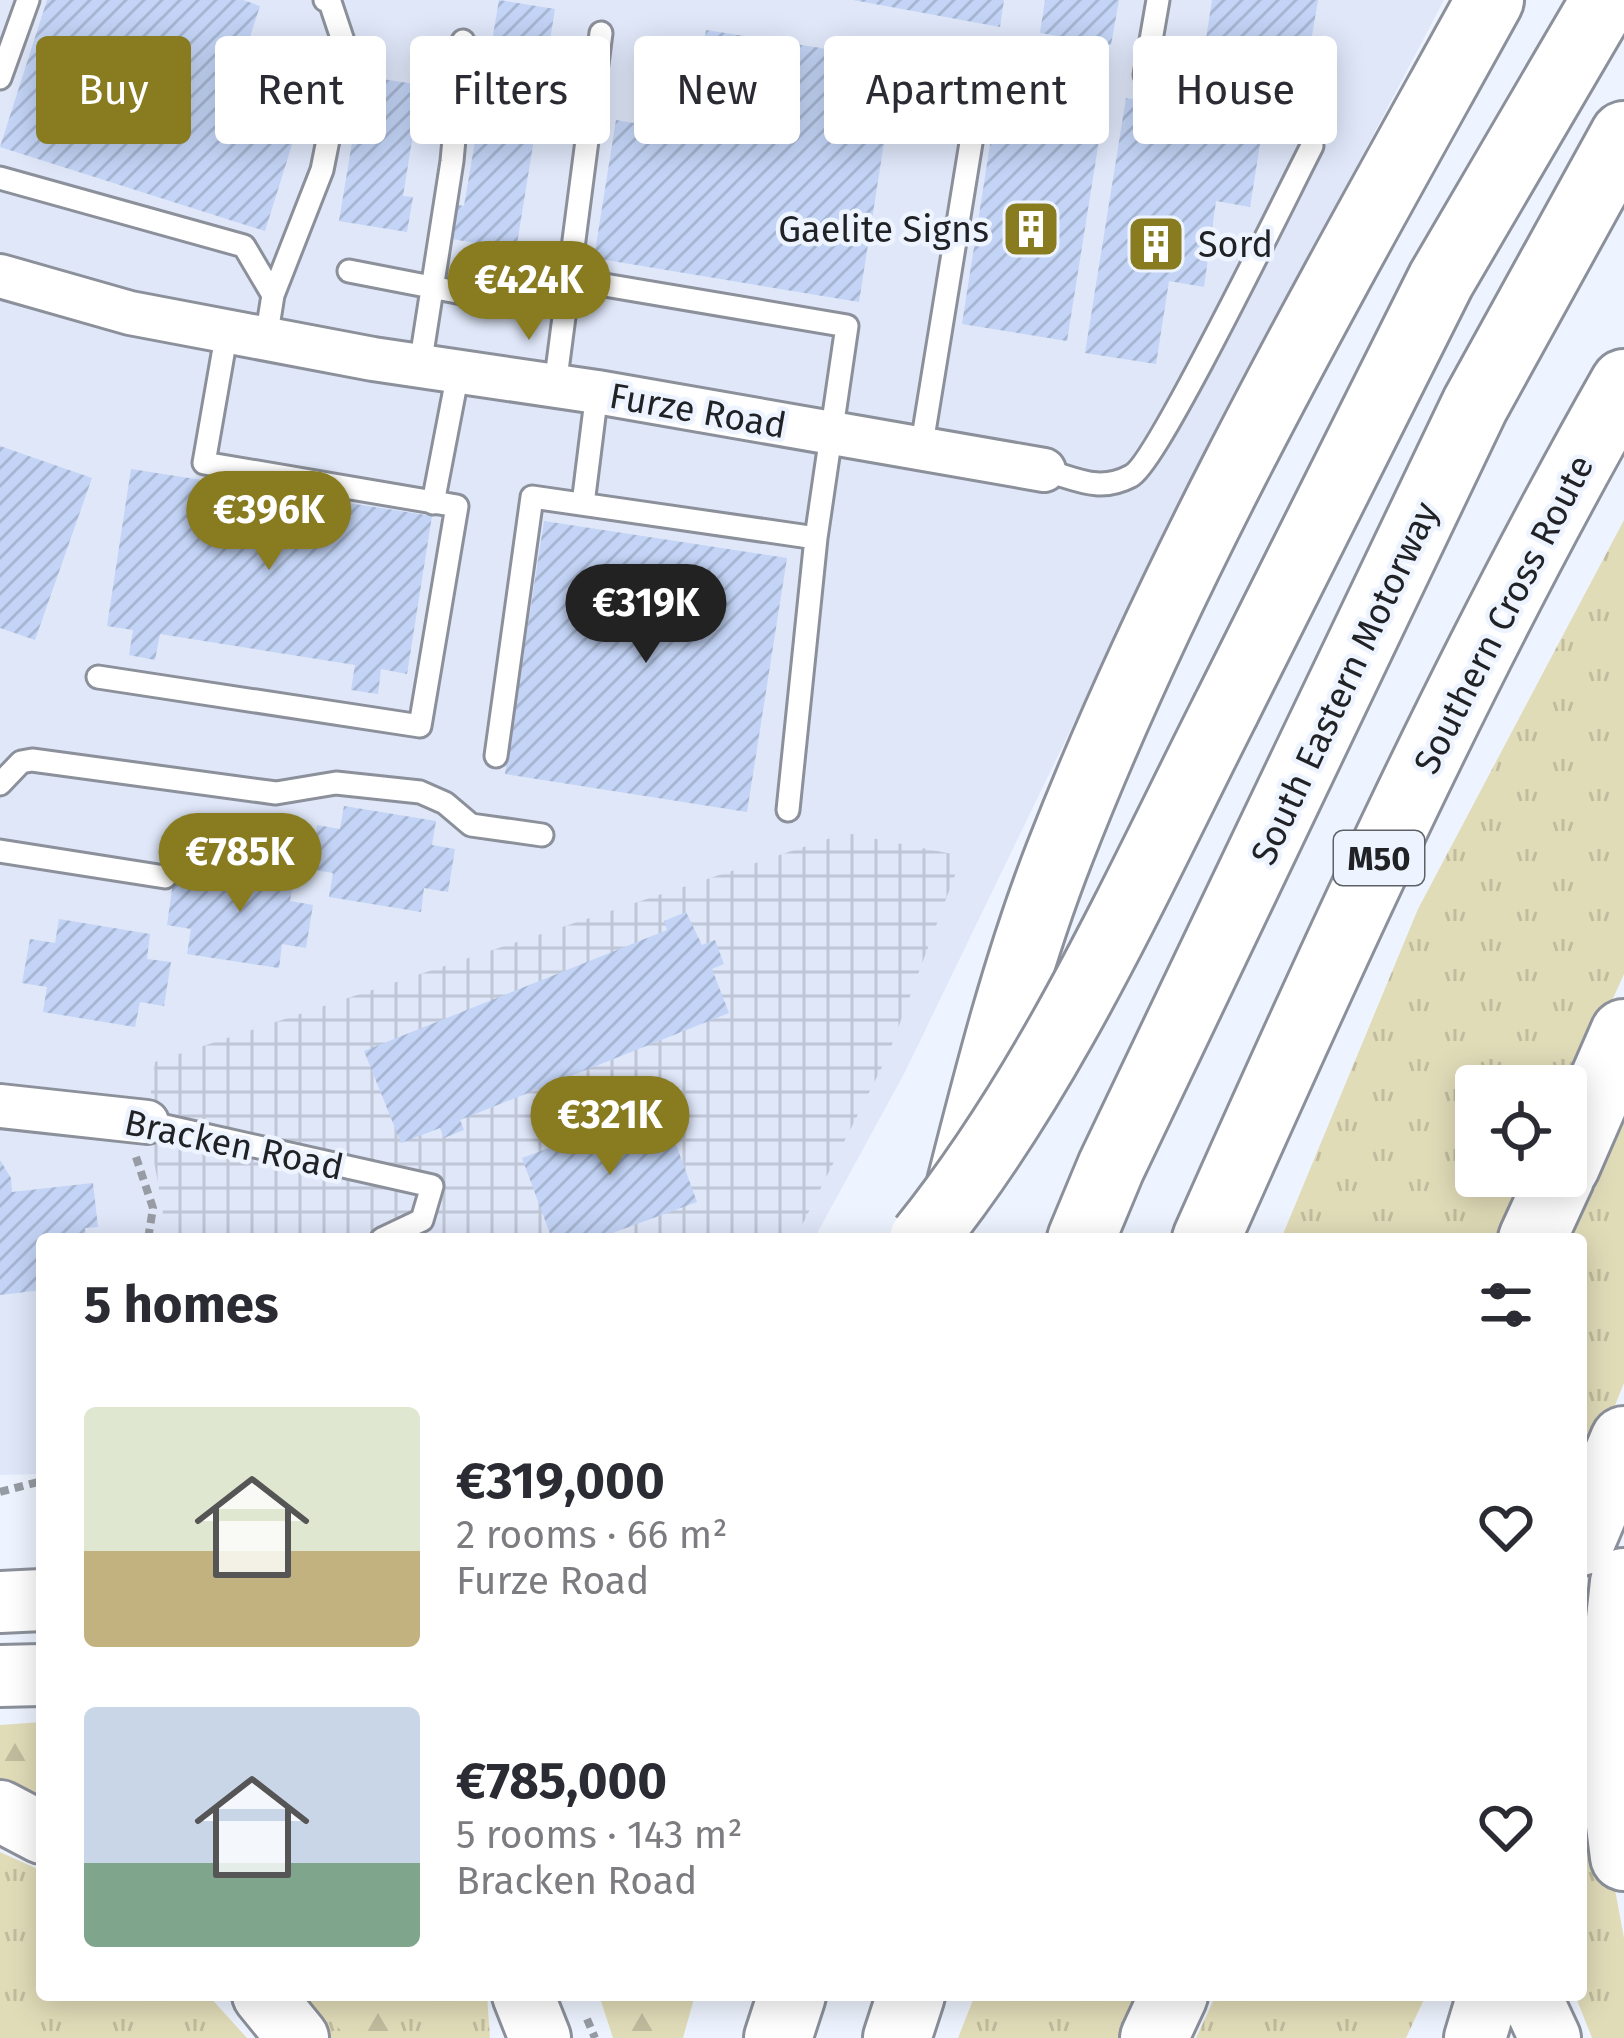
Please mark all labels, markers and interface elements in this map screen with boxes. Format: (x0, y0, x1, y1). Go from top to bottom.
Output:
chip: Buy (36, 36, 191, 144)
chip: Rent (215, 36, 386, 144)
chip: Filters (410, 36, 610, 144)
chip: New (634, 36, 800, 144)
chip: Apartment (824, 36, 1109, 144)
chip: House (1133, 36, 1337, 144)
building icon: Gaelite Signs (1000, 198, 1062, 260)
place label: Gaelite Signs (778, 208, 989, 252)
building icon: Sord (1125, 213, 1187, 275)
place label: Sord (1198, 223, 1273, 267)
pin: €424K (445, 241, 613, 343)
text: €424K (475, 257, 583, 303)
street label: Furze Road (606, 374, 790, 448)
street label: Southern Cross Route (1405, 448, 1603, 781)
pin: €396K (185, 471, 353, 573)
text: €396K (213, 487, 325, 533)
street label: South Eastern Motorway (1241, 495, 1448, 872)
pin: €319K (562, 564, 730, 666)
text: €319K (592, 580, 700, 626)
pin: €785K (156, 813, 324, 915)
text: €785K (186, 829, 294, 875)
road number: M50 (1334, 831, 1424, 885)
map controls (1455, 1065, 1587, 1197)
button: locate (1455, 1065, 1587, 1197)
pin: €321K (526, 1076, 694, 1178)
text: €321K (557, 1092, 663, 1138)
street label: Bracken Road (120, 1100, 347, 1190)
icon: filters (1473, 1272, 1539, 1338)
text: 5 homes (84, 1274, 279, 1336)
text: €319,000 (456, 1450, 665, 1512)
icon: home (180, 1455, 324, 1599)
icon: heart (1473, 1494, 1539, 1560)
text: 2 rooms · 66 m² (456, 1512, 727, 1558)
text: Furze Road (456, 1558, 649, 1604)
text: €785,000 (456, 1750, 667, 1812)
icon: home (180, 1755, 324, 1899)
icon: heart (1473, 1794, 1539, 1860)
text: 5 rooms · 143 m² (456, 1812, 743, 1858)
text: Bracken Road (456, 1858, 697, 1904)

